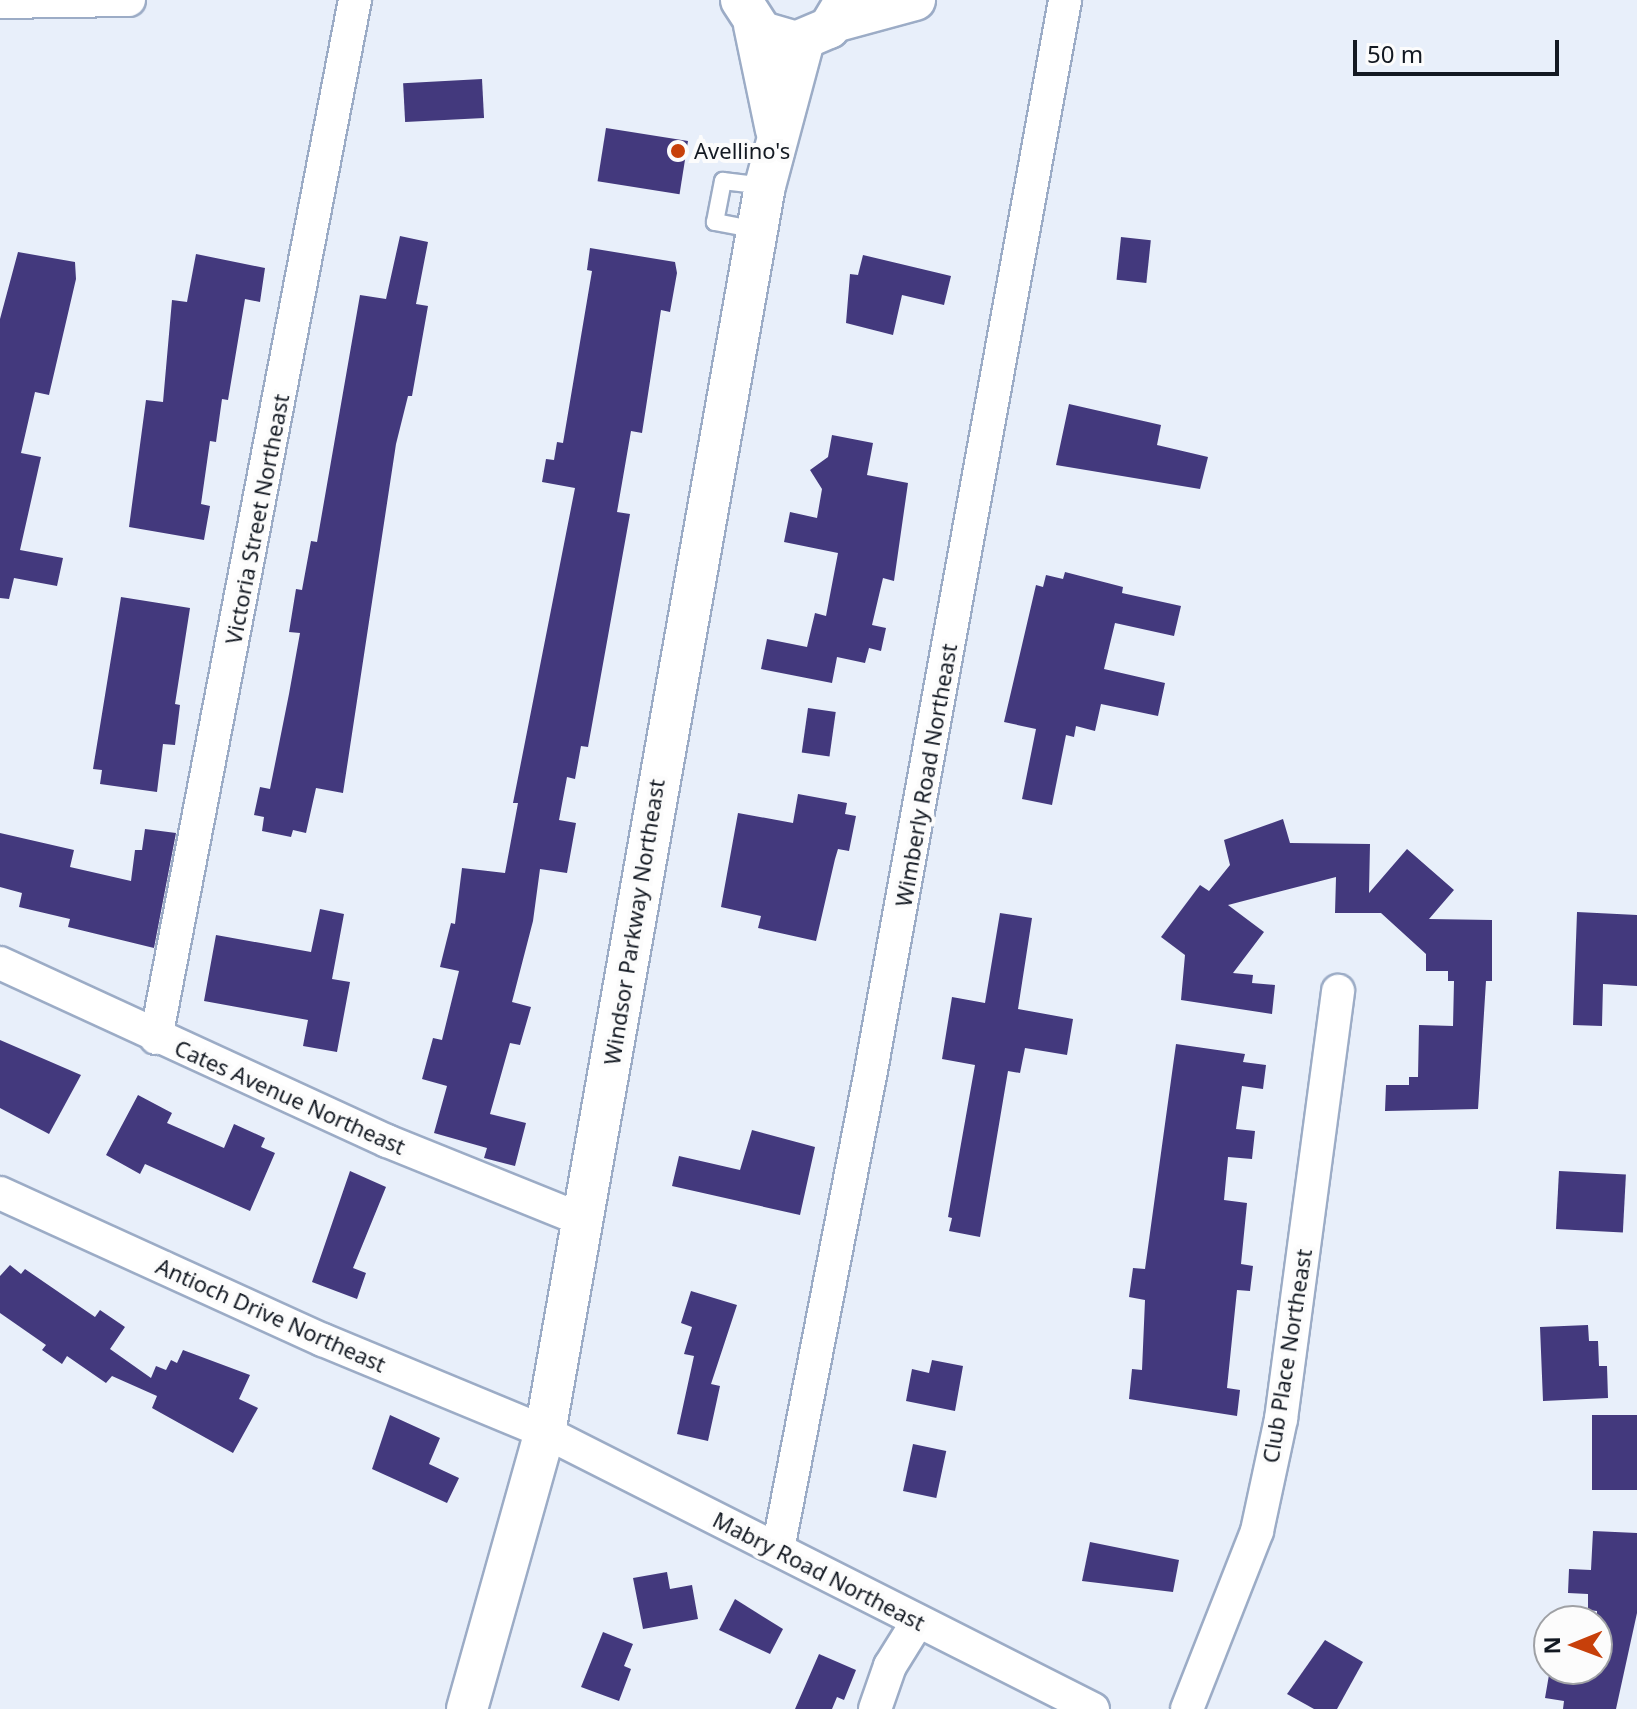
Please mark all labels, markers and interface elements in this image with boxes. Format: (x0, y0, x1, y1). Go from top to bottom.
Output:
scale bar (1357, 24, 1563, 74)
text: 50 m (1367, 37, 1423, 70)
place label: Avellino's (694, 138, 790, 164)
marker: Avellino's (669, 142, 687, 160)
street label: Victoria Street Northeast (220, 392, 294, 646)
street label: Wimberly Road Northeast (890, 641, 962, 909)
street label: Windsor Parkway Northeast (598, 777, 670, 1067)
street label: Cates Avenue Northeast (171, 1034, 409, 1160)
street label: Club Place Northeast (1257, 1247, 1317, 1465)
street label: Antioch Drive Northeast (152, 1252, 390, 1378)
street label: Mabry Road Northeast (709, 1506, 929, 1636)
north arrow (1533, 1605, 1613, 1685)
text: N (1536, 1636, 1566, 1655)

